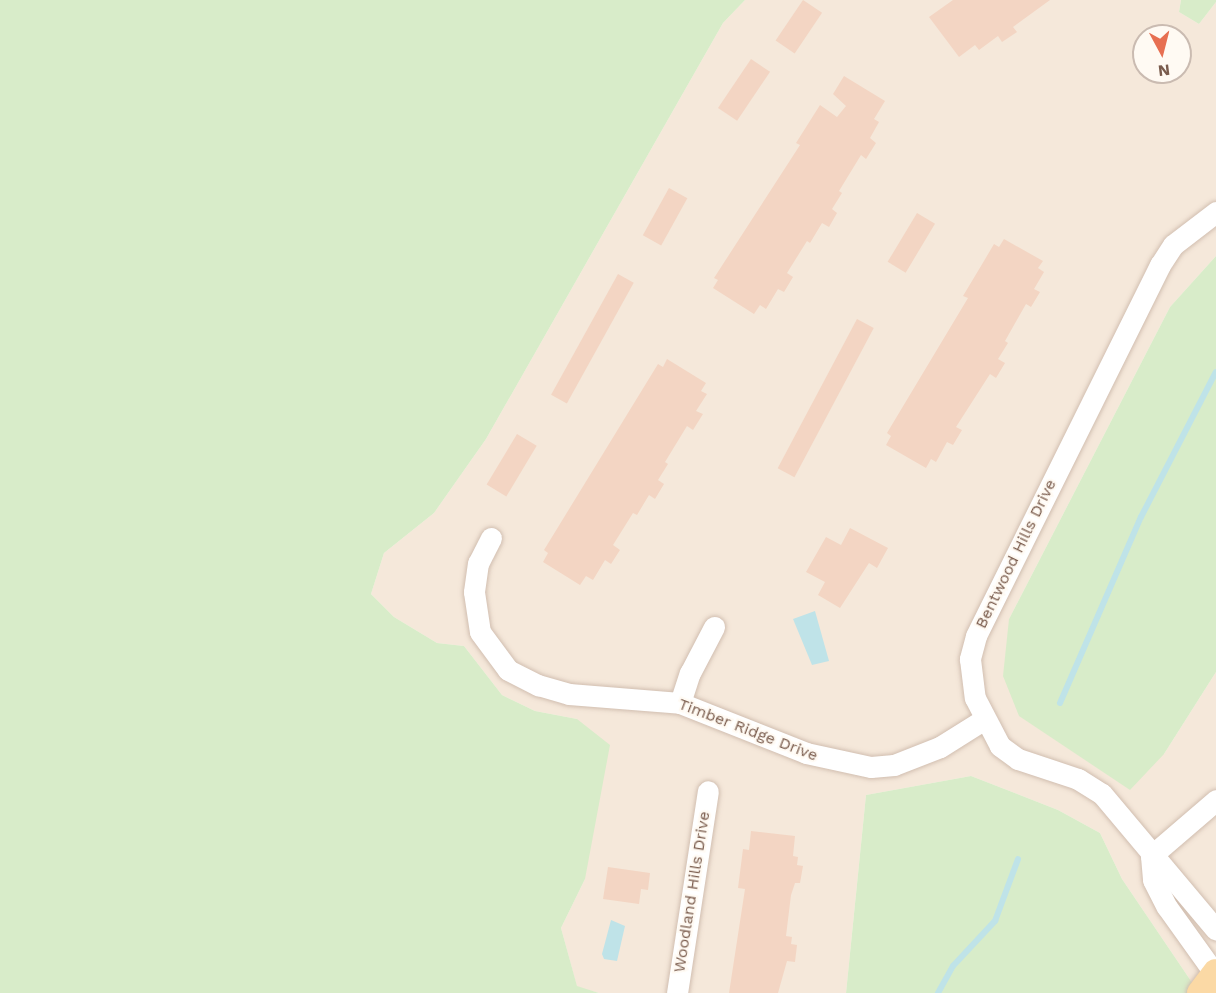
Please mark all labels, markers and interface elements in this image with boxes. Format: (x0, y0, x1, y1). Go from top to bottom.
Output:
north arrow (1132, 24, 1192, 84)
text: N (1157, 60, 1171, 81)
street label: Bentwood Hills Drive (972, 476, 1060, 632)
street label: Timber Ridge Drive (675, 695, 821, 765)
street label: Woodland Hills Drive (670, 810, 714, 974)

